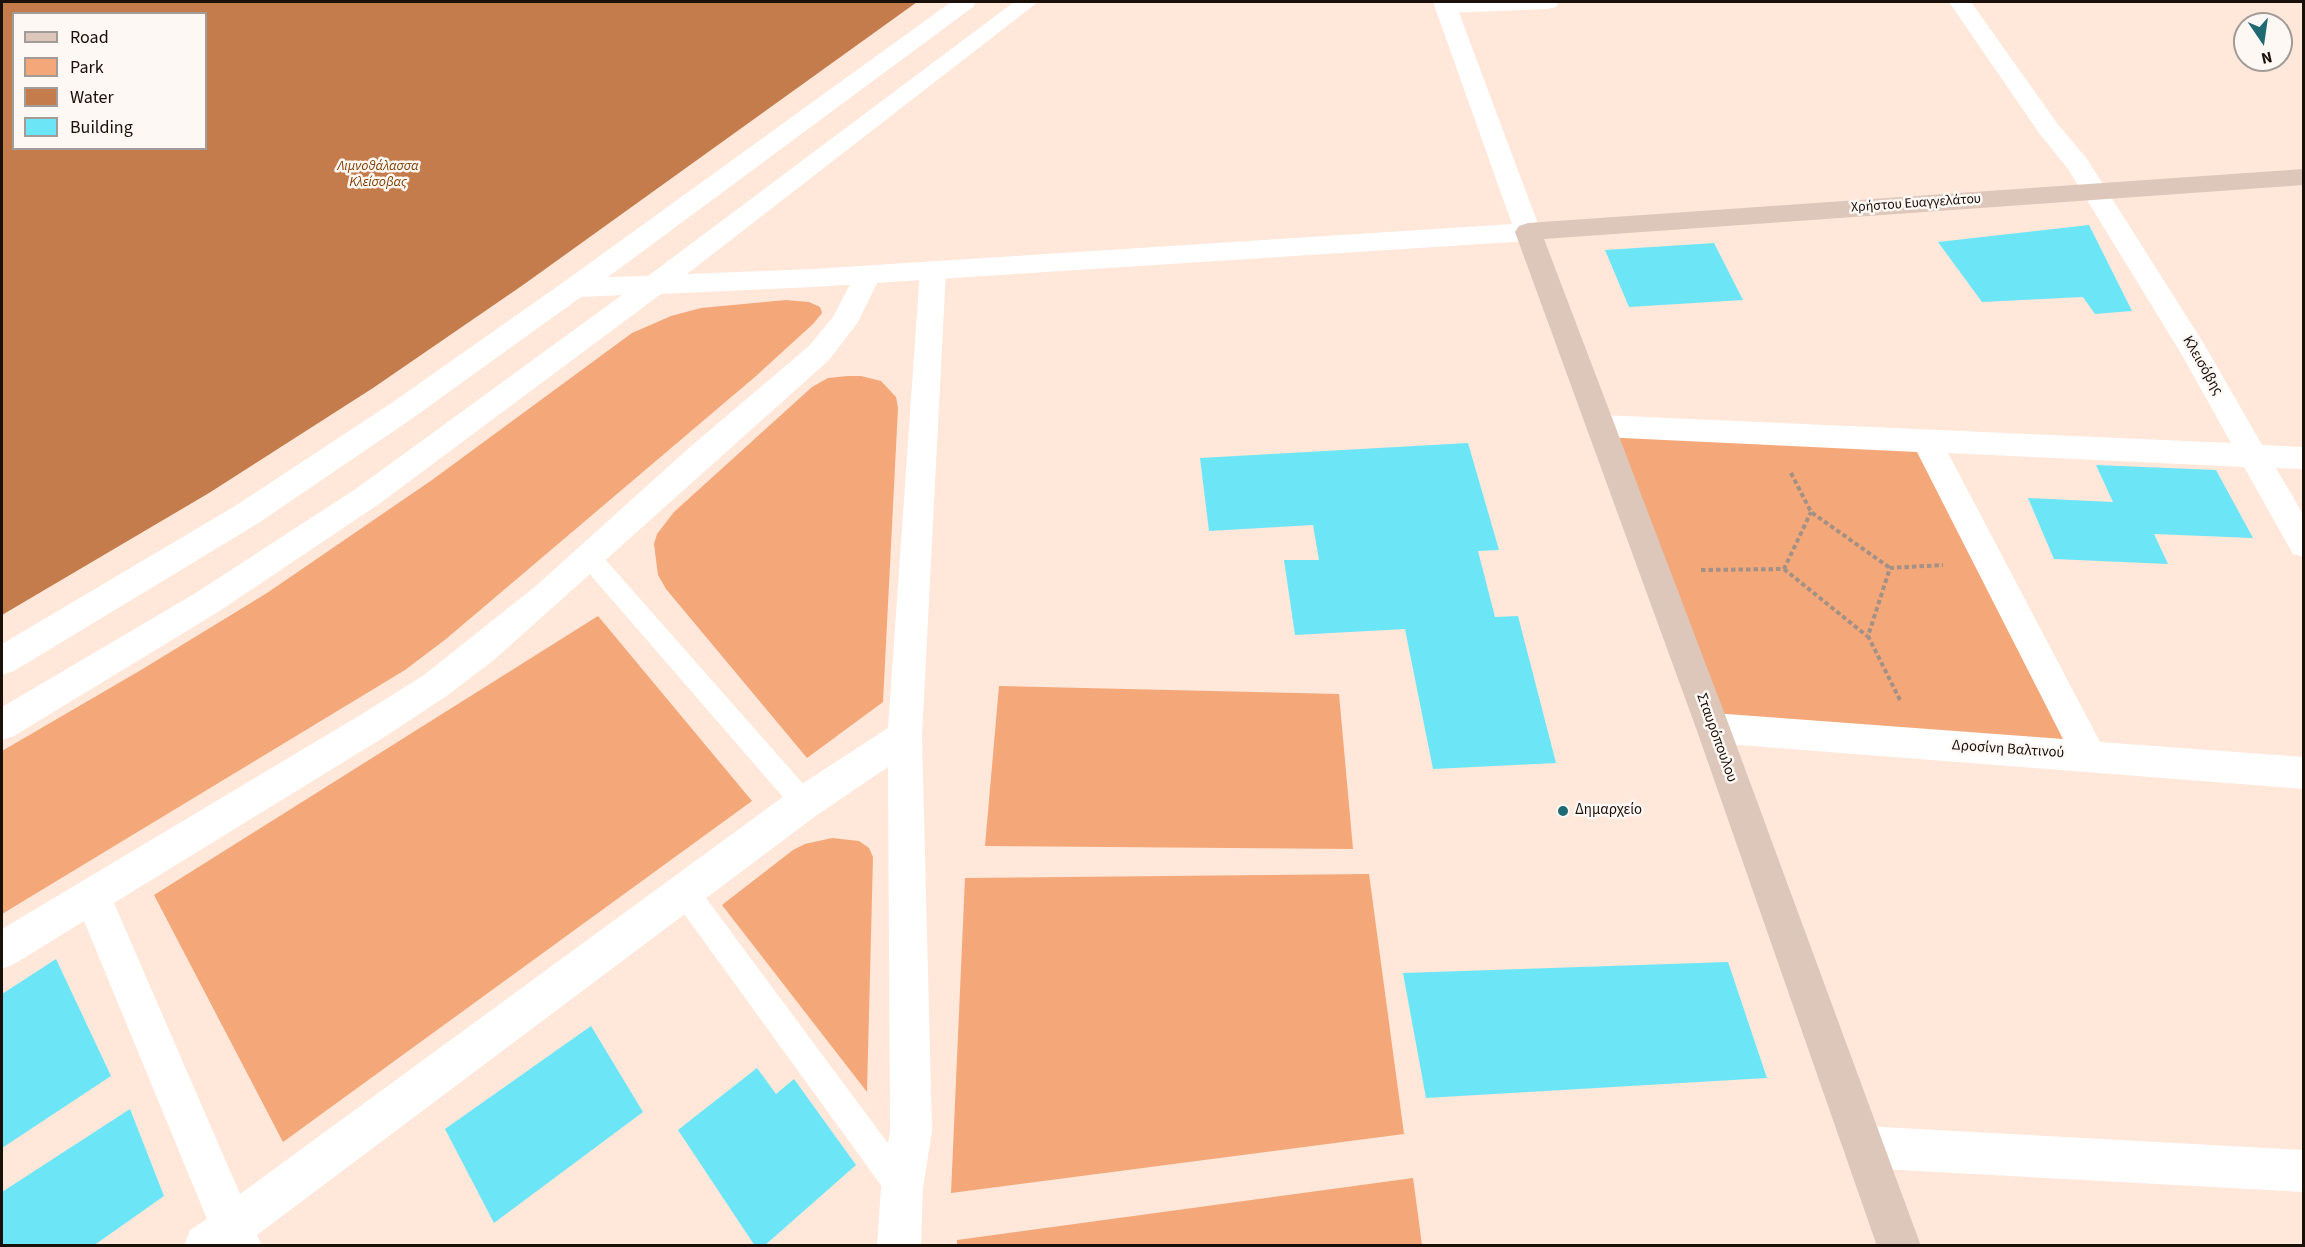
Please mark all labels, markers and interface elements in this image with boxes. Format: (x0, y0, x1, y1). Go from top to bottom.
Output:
legend (12, 12, 207, 150)
north arrow (2233, 12, 2293, 72)
text: Road (70, 25, 109, 50)
text: N (2259, 46, 2274, 70)
text: Park (70, 55, 104, 80)
text: Water (70, 85, 114, 110)
text: Building (70, 115, 133, 140)
water label: Λιμνοθάλασσα Κλείσοβας (338, 159, 418, 192)
street label: Χρήστου Ευαγγελάτου (1850, 191, 1982, 217)
street label: Κλεισόβης (2178, 333, 2226, 399)
street label: Σταυρόπουλου (1692, 691, 1740, 785)
street label: Δροσίνη Βαλτινού (1951, 737, 2065, 763)
place label: Δημαρχείο (1575, 802, 1642, 820)
marker: Δημαρχείο (1556, 804, 1570, 818)

